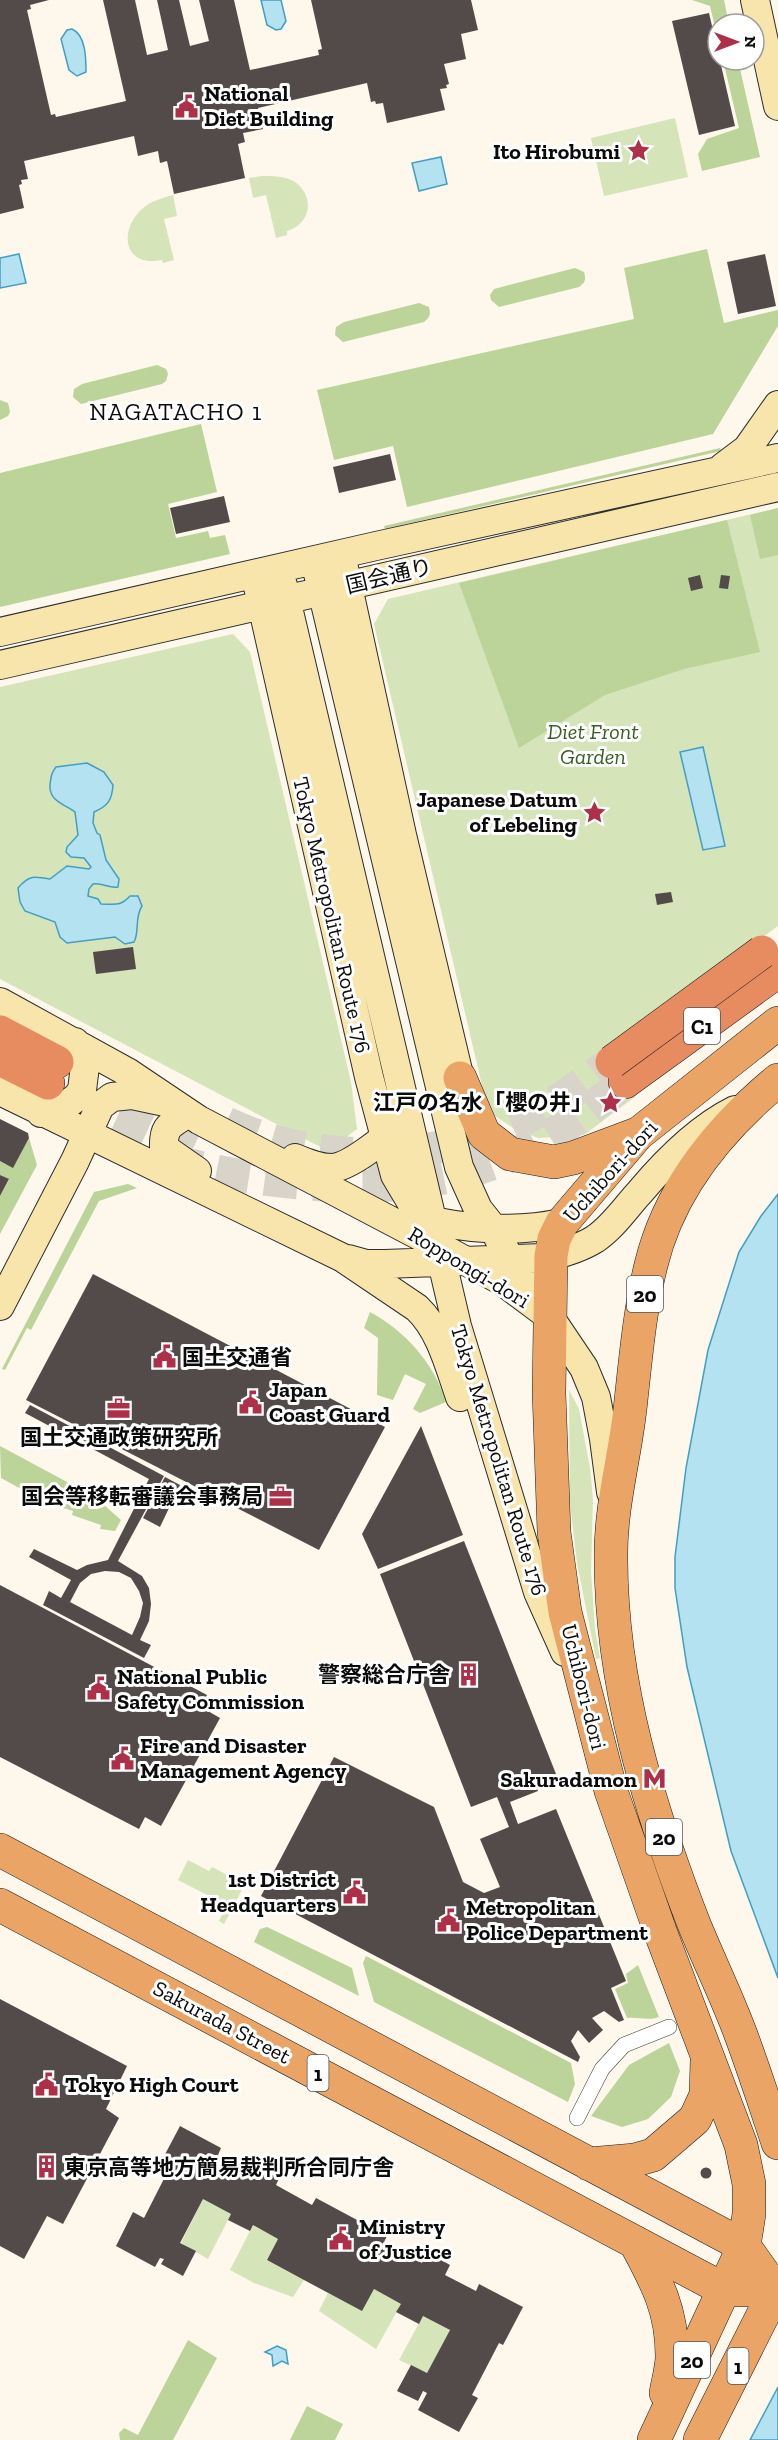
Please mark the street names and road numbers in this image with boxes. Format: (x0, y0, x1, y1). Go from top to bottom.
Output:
street label: 国会通り (343, 553, 435, 599)
street label: Tokyo Metropolitan Route 176 (287, 774, 377, 1056)
road number: C1 (684, 1008, 720, 1044)
street label: Uchibori-dori (557, 1114, 663, 1228)
street label: Roppongi-dori (403, 1220, 535, 1314)
road number: 20 (627, 1276, 663, 1312)
street label: Tokyo Metropolitan Route 176 (445, 1321, 553, 1599)
street label: Uchibori-dori (555, 1621, 613, 1753)
road number: 20 (646, 1819, 682, 1855)
street label: Sakurada Street (149, 1974, 296, 2070)
road number: 1 (308, 2055, 328, 2091)
road number: 20 (674, 2342, 710, 2378)
road number: 1 (728, 2348, 748, 2384)

